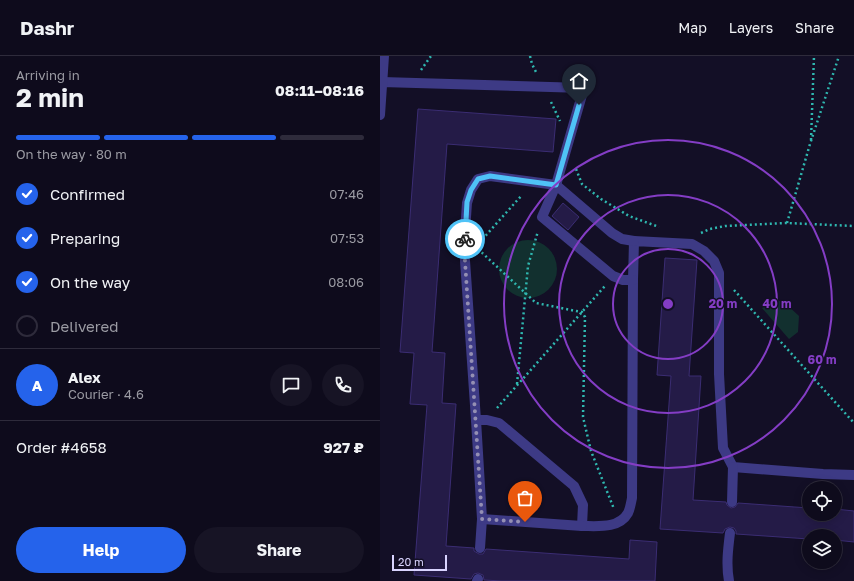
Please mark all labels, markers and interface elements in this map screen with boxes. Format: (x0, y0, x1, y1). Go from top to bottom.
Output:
text: Dashr (20, 16, 74, 39)
text: Map (678, 19, 707, 36)
text: Layers (729, 19, 773, 36)
text: Share (795, 19, 834, 36)
pin (562, 64, 596, 105)
text: Arriving in (16, 67, 80, 83)
icon: home (568, 70, 590, 92)
text: 08:11–08:16 (275, 81, 364, 99)
text: 2 min (16, 82, 84, 113)
text: On the way · 80 m (16, 146, 127, 162)
icon: check (16, 183, 38, 205)
text: Confirmed (50, 185, 125, 203)
text: 07:46 (329, 186, 364, 202)
courier (445, 219, 485, 259)
icon: check (16, 227, 38, 249)
icon: bike (454, 228, 476, 250)
text: Preparing (50, 229, 120, 247)
text: 07:53 (330, 230, 364, 246)
icon: check (16, 271, 38, 293)
text: On the way (50, 273, 130, 291)
text: 08:06 (328, 274, 364, 290)
text: 20 m (709, 296, 737, 311)
text: 40 m (763, 296, 791, 311)
centre of rings (661, 297, 675, 311)
text: Delivered (50, 317, 118, 335)
text: 60 m (808, 352, 836, 367)
button: chat (270, 364, 312, 406)
button: phone (322, 364, 364, 406)
text: Alex (68, 368, 101, 386)
text: A (32, 376, 42, 394)
text: Courier · 4.6 (68, 386, 144, 402)
text: Order #4658 (16, 438, 107, 456)
text: 927 ₽ (323, 438, 364, 456)
pin (508, 481, 542, 522)
map controls (802, 481, 842, 569)
button: locate (802, 481, 842, 521)
icon: bag (514, 487, 536, 509)
button: Help (16, 527, 186, 573)
button: Share (194, 527, 364, 573)
button: layers (802, 529, 842, 569)
scale bar (392, 553, 447, 572)
text: 20 m (398, 555, 424, 568)

